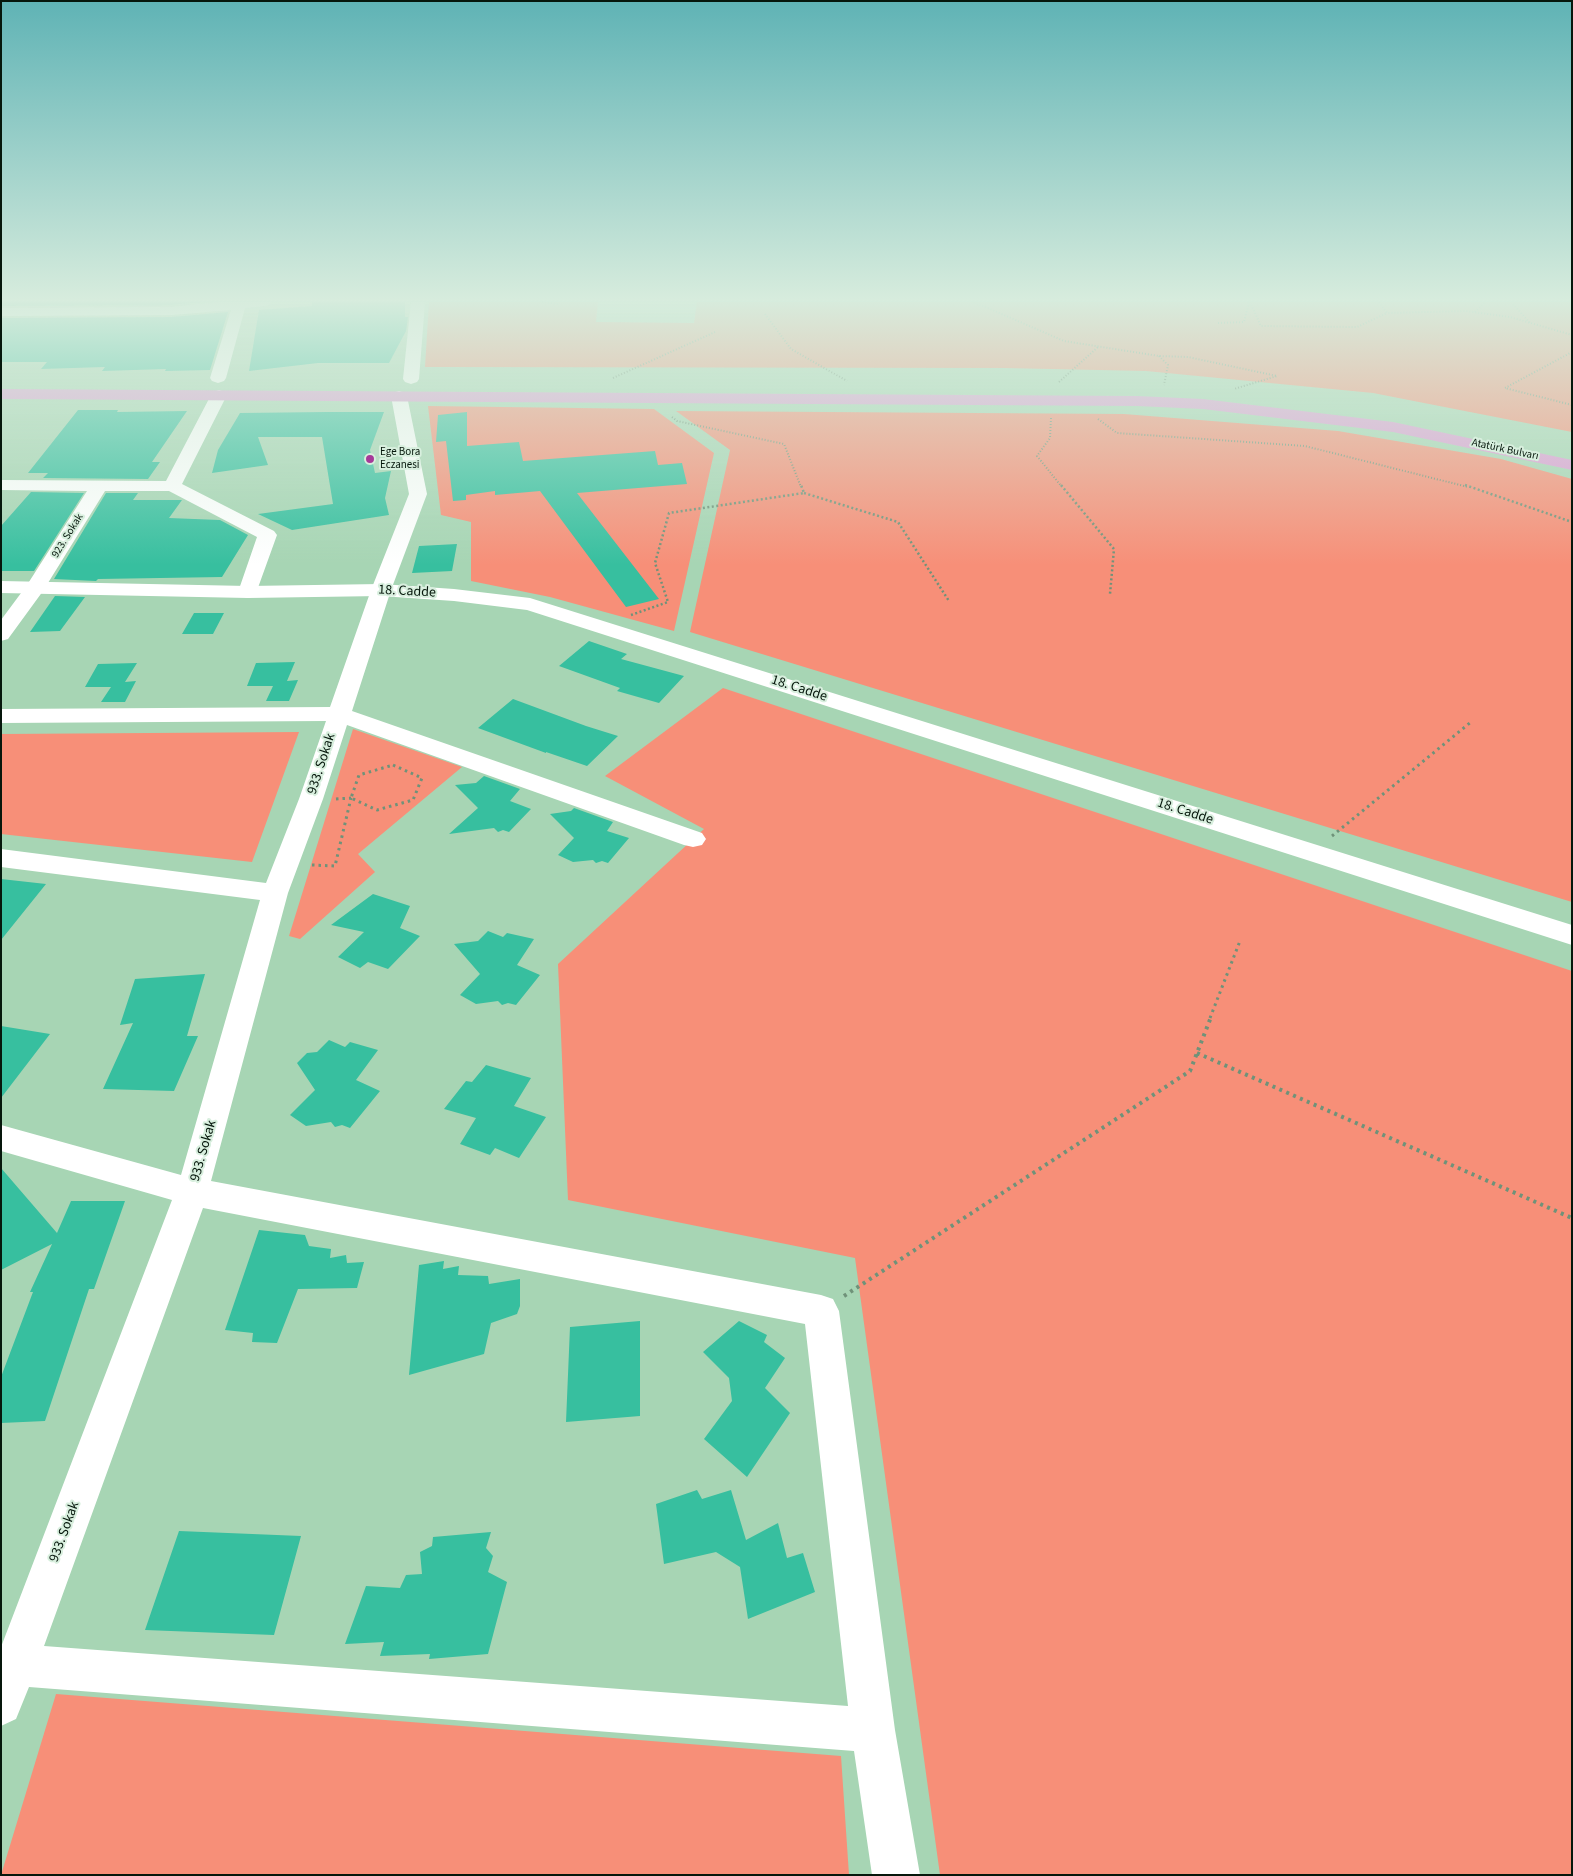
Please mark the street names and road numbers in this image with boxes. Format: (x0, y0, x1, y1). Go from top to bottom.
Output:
street label: Atatürk Bulvarı (1470, 436, 1540, 464)
street label: 923. Sokak (49, 512, 87, 560)
street label: 18. Cadde (378, 582, 436, 602)
street label: 18. Cadde (769, 672, 829, 706)
street label: 933. Sokak (304, 731, 340, 797)
street label: 18. Cadde (1155, 795, 1215, 829)
street label: 933. Sokak (187, 1118, 221, 1184)
street label: 933. Sokak (46, 1500, 84, 1564)

